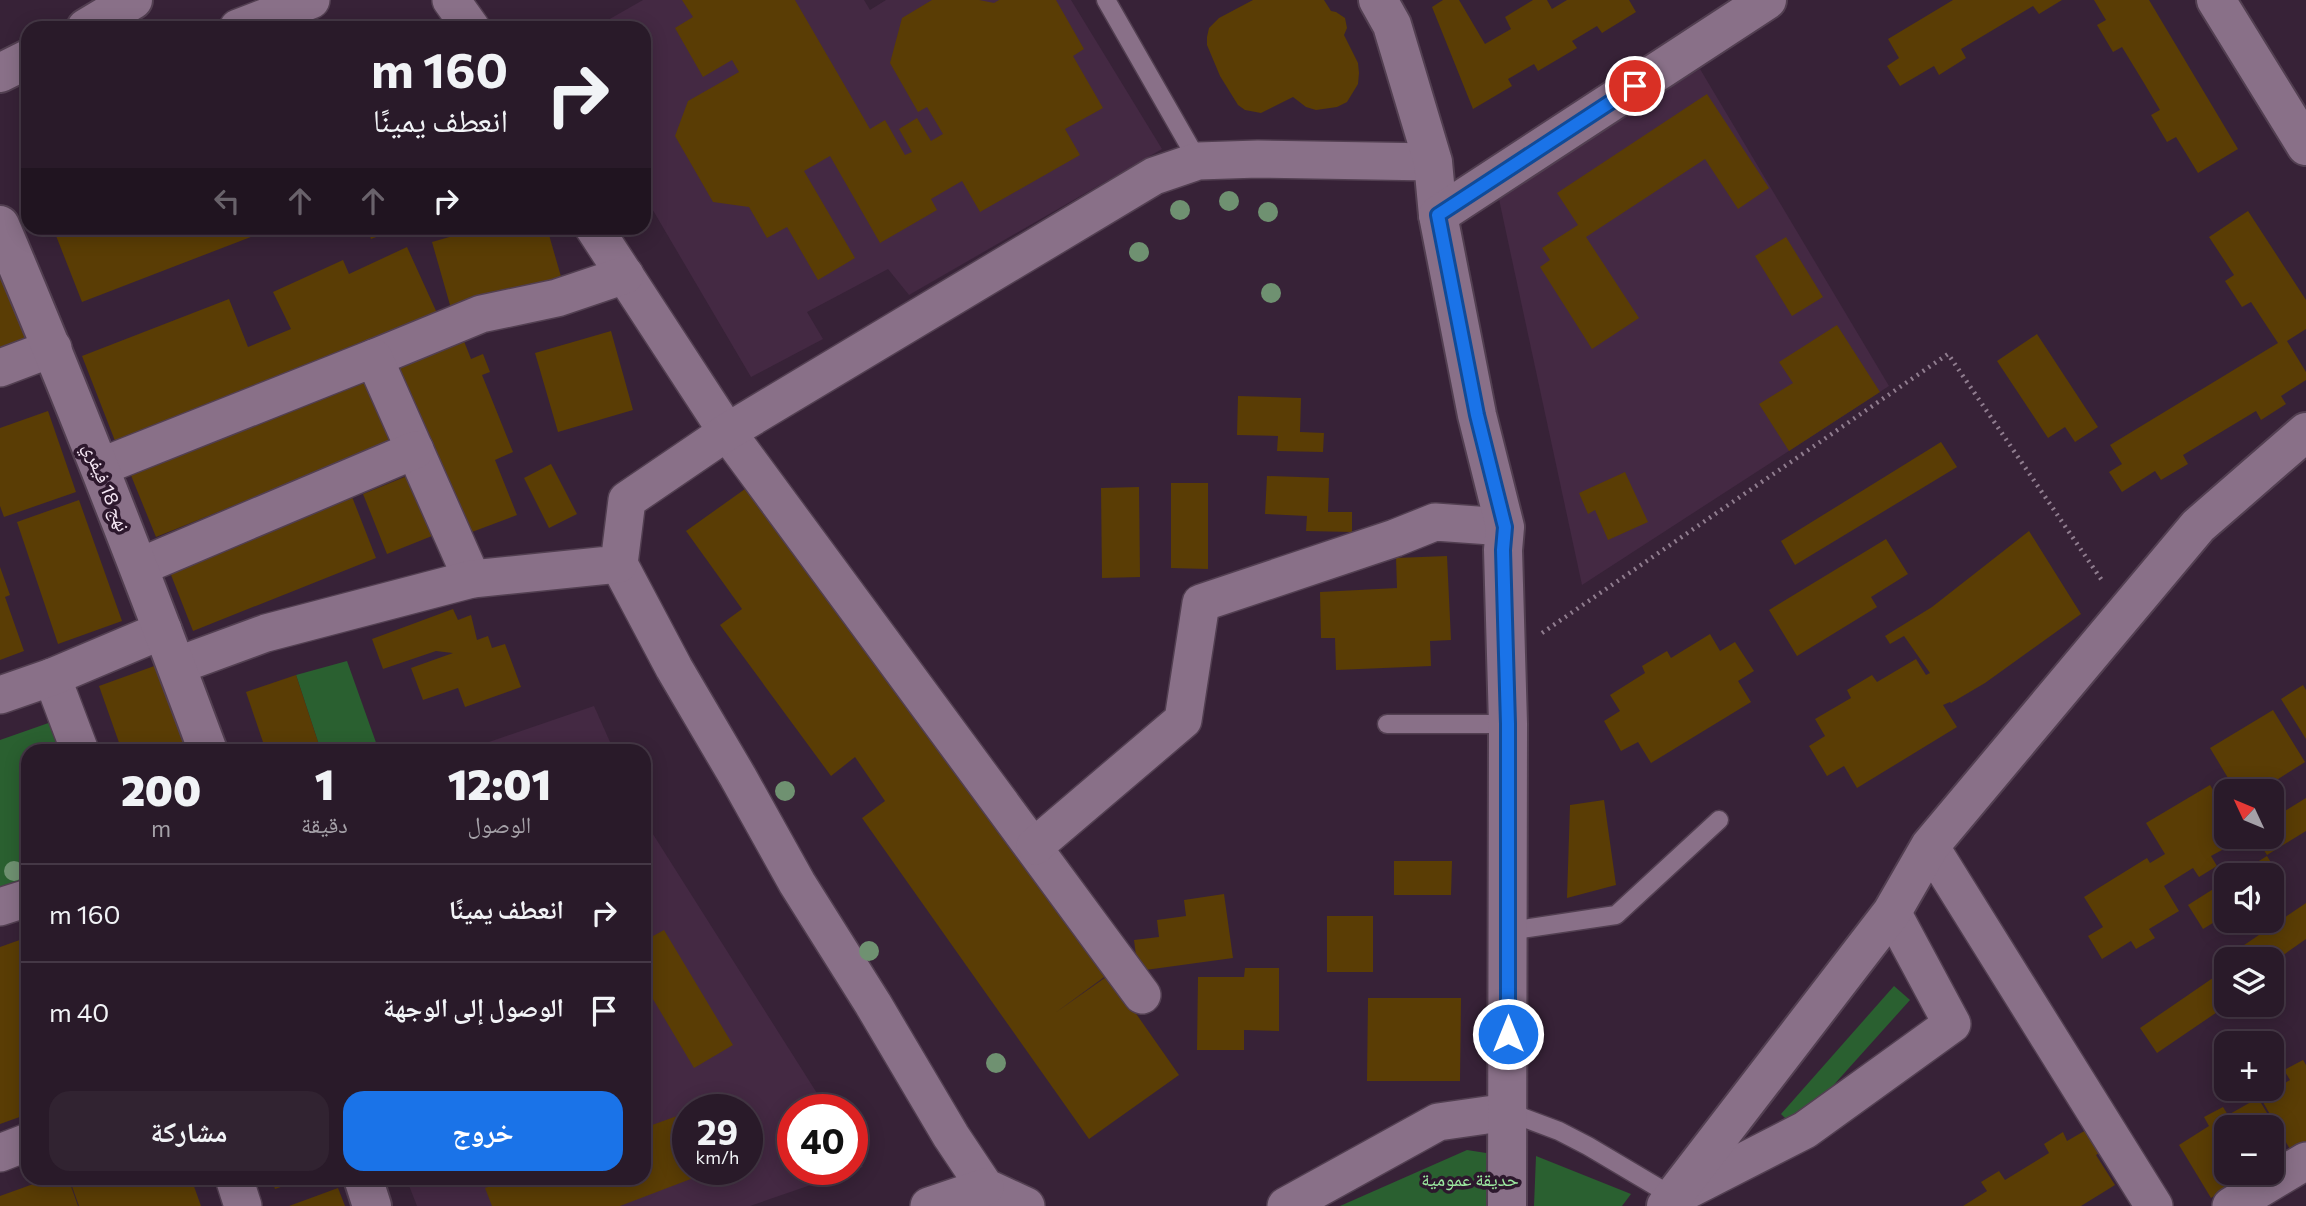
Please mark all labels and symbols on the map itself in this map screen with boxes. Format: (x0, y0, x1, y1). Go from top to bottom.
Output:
pin (1605, 56, 1665, 116)
street label: نهج 18 فيفري (75, 439, 136, 536)
north arrow (2214, 779, 2284, 849)
position arrow (1471, 997, 1545, 1071)
speed limit sign: 40 (777, 1094, 868, 1185)
park label: حديقة عمومية (1421, 1167, 1519, 1191)

